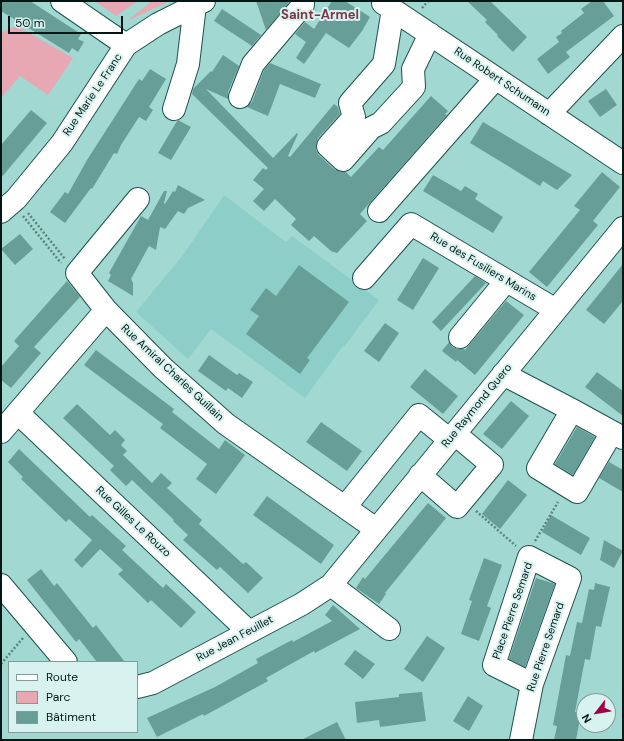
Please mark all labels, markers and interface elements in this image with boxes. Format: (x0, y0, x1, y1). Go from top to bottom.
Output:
scale bar (10, 8, 125, 34)
district label: Saint-Armel (281, 8, 359, 24)
text: 50 m (15, 15, 44, 31)
street label: Rue Robert Schumann (452, 45, 552, 119)
street label: Rue Marie Le Franc (61, 51, 125, 139)
street label: Rue des Fusiliers Marins (427, 230, 539, 304)
street label: Rue Amiral Charles Guillain (118, 322, 226, 424)
street label: Rue Raymond Quero (439, 361, 515, 451)
street label: Rue Gilles Le Rouzo (93, 484, 173, 560)
street label: Place Pierre Semard (490, 561, 536, 661)
street label: Rue Pierre Semard (525, 601, 567, 693)
street label: Rue Jean Feuillet (194, 613, 276, 665)
legend (8, 661, 138, 733)
text: Route (46, 669, 78, 685)
text: Parc (46, 689, 70, 705)
north arrow (576, 693, 616, 733)
text: Bâtiment (46, 709, 96, 725)
text: N (579, 712, 595, 726)

